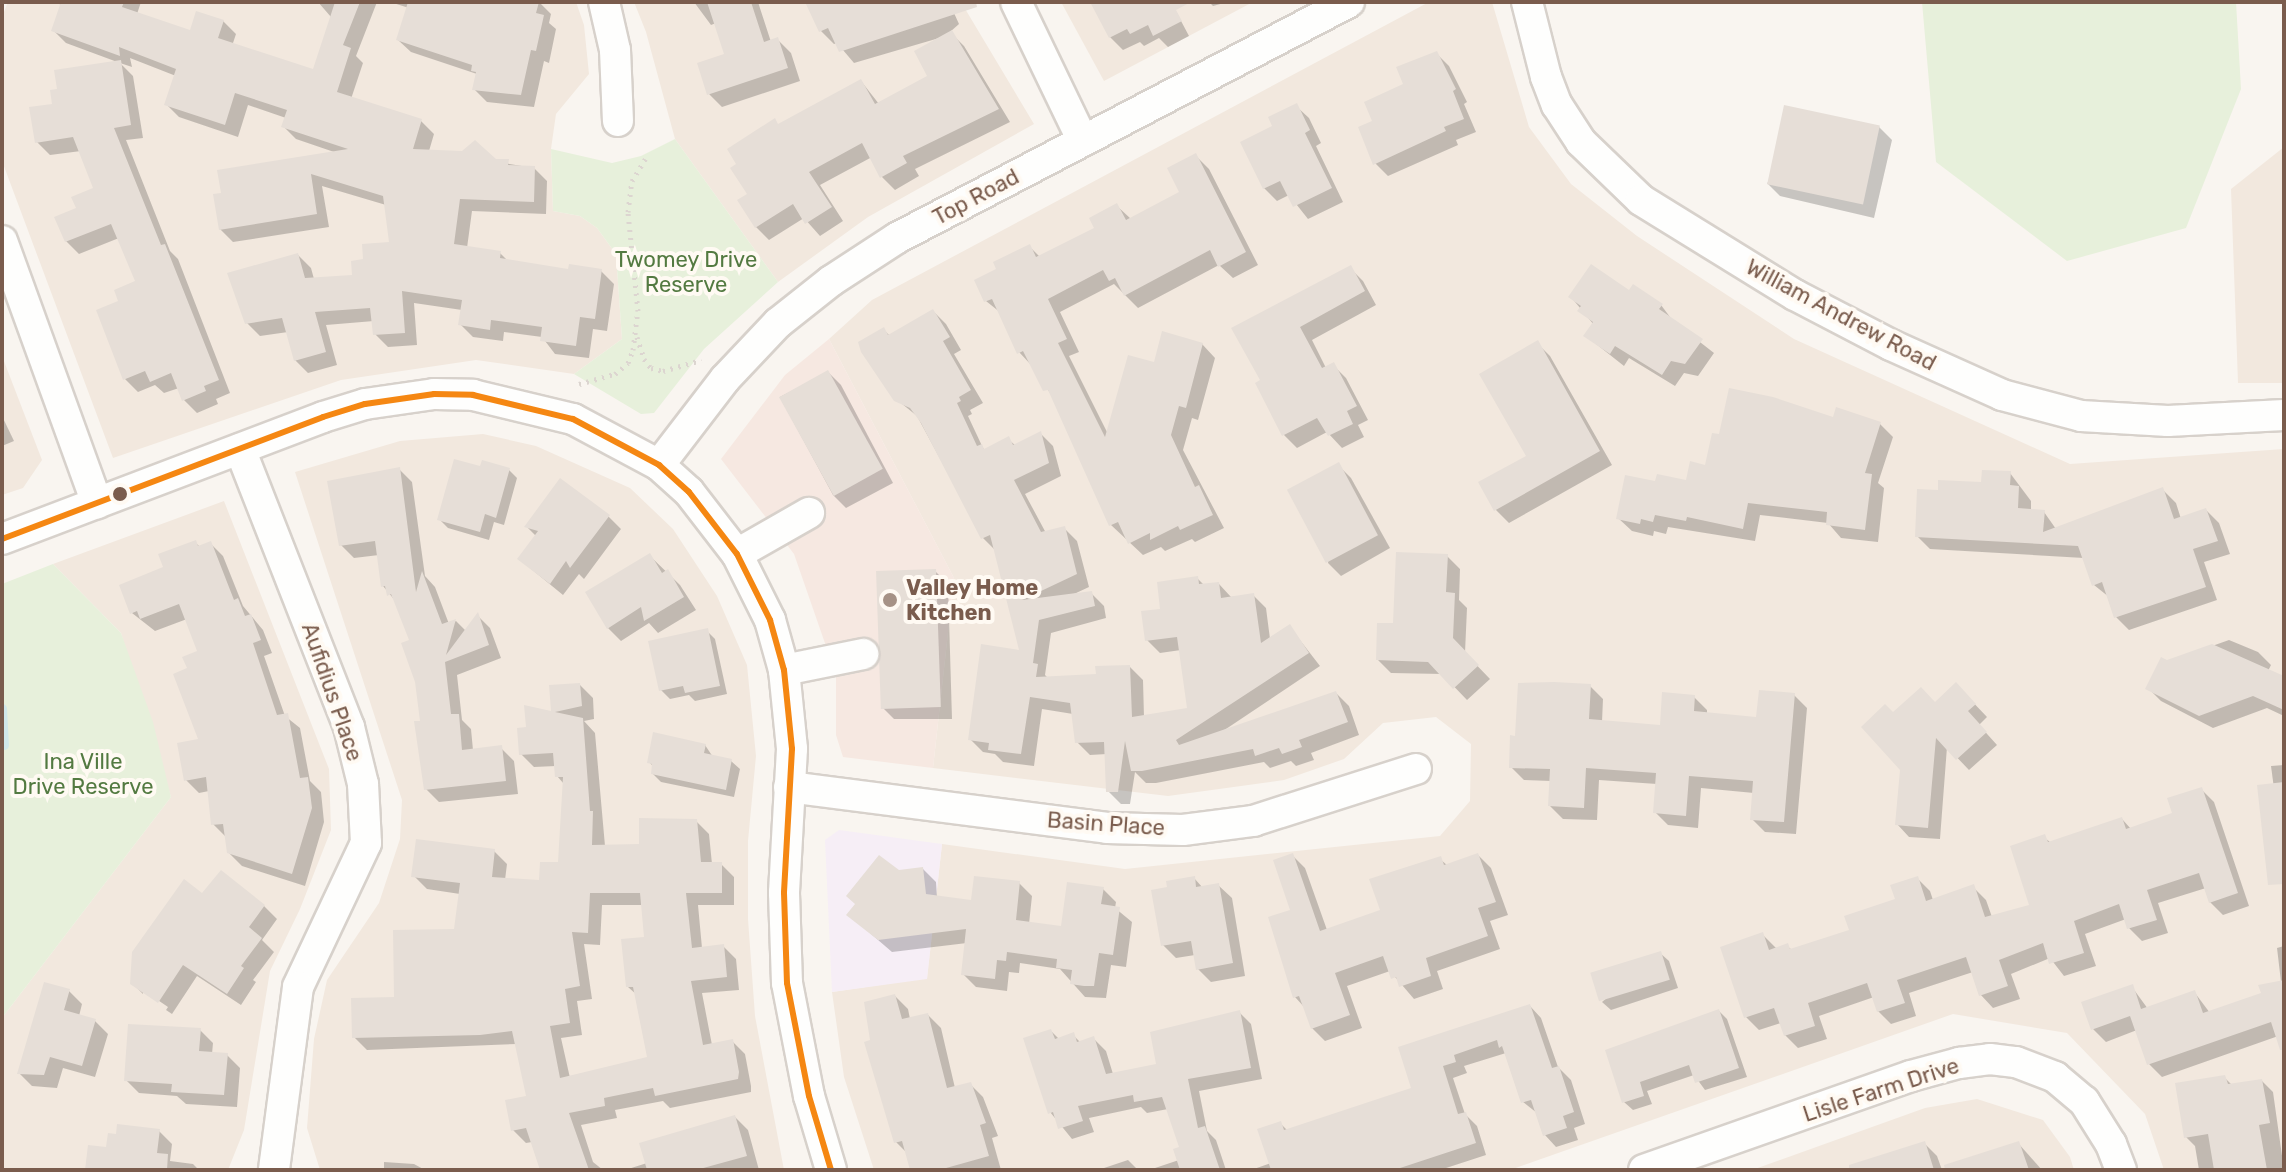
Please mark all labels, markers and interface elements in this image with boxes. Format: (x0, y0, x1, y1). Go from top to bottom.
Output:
street label: Top Road (928, 163, 1024, 231)
park label: Twomey Drive Reserve (614, 246, 758, 298)
street label: William Andrew Road (1741, 253, 1941, 377)
unlabelled marker (112, 486, 128, 502)
place label: Valley Home Kitchen (906, 574, 1039, 626)
marker: Valley Home Kitchen (881, 591, 899, 609)
street label: Aufidius Place (296, 620, 368, 764)
park label: Ina Ville Drive Reserve (13, 748, 153, 800)
street label: Basin Place (1046, 807, 1166, 841)
street label: Lisle Farm Drive (1800, 1052, 1962, 1128)

